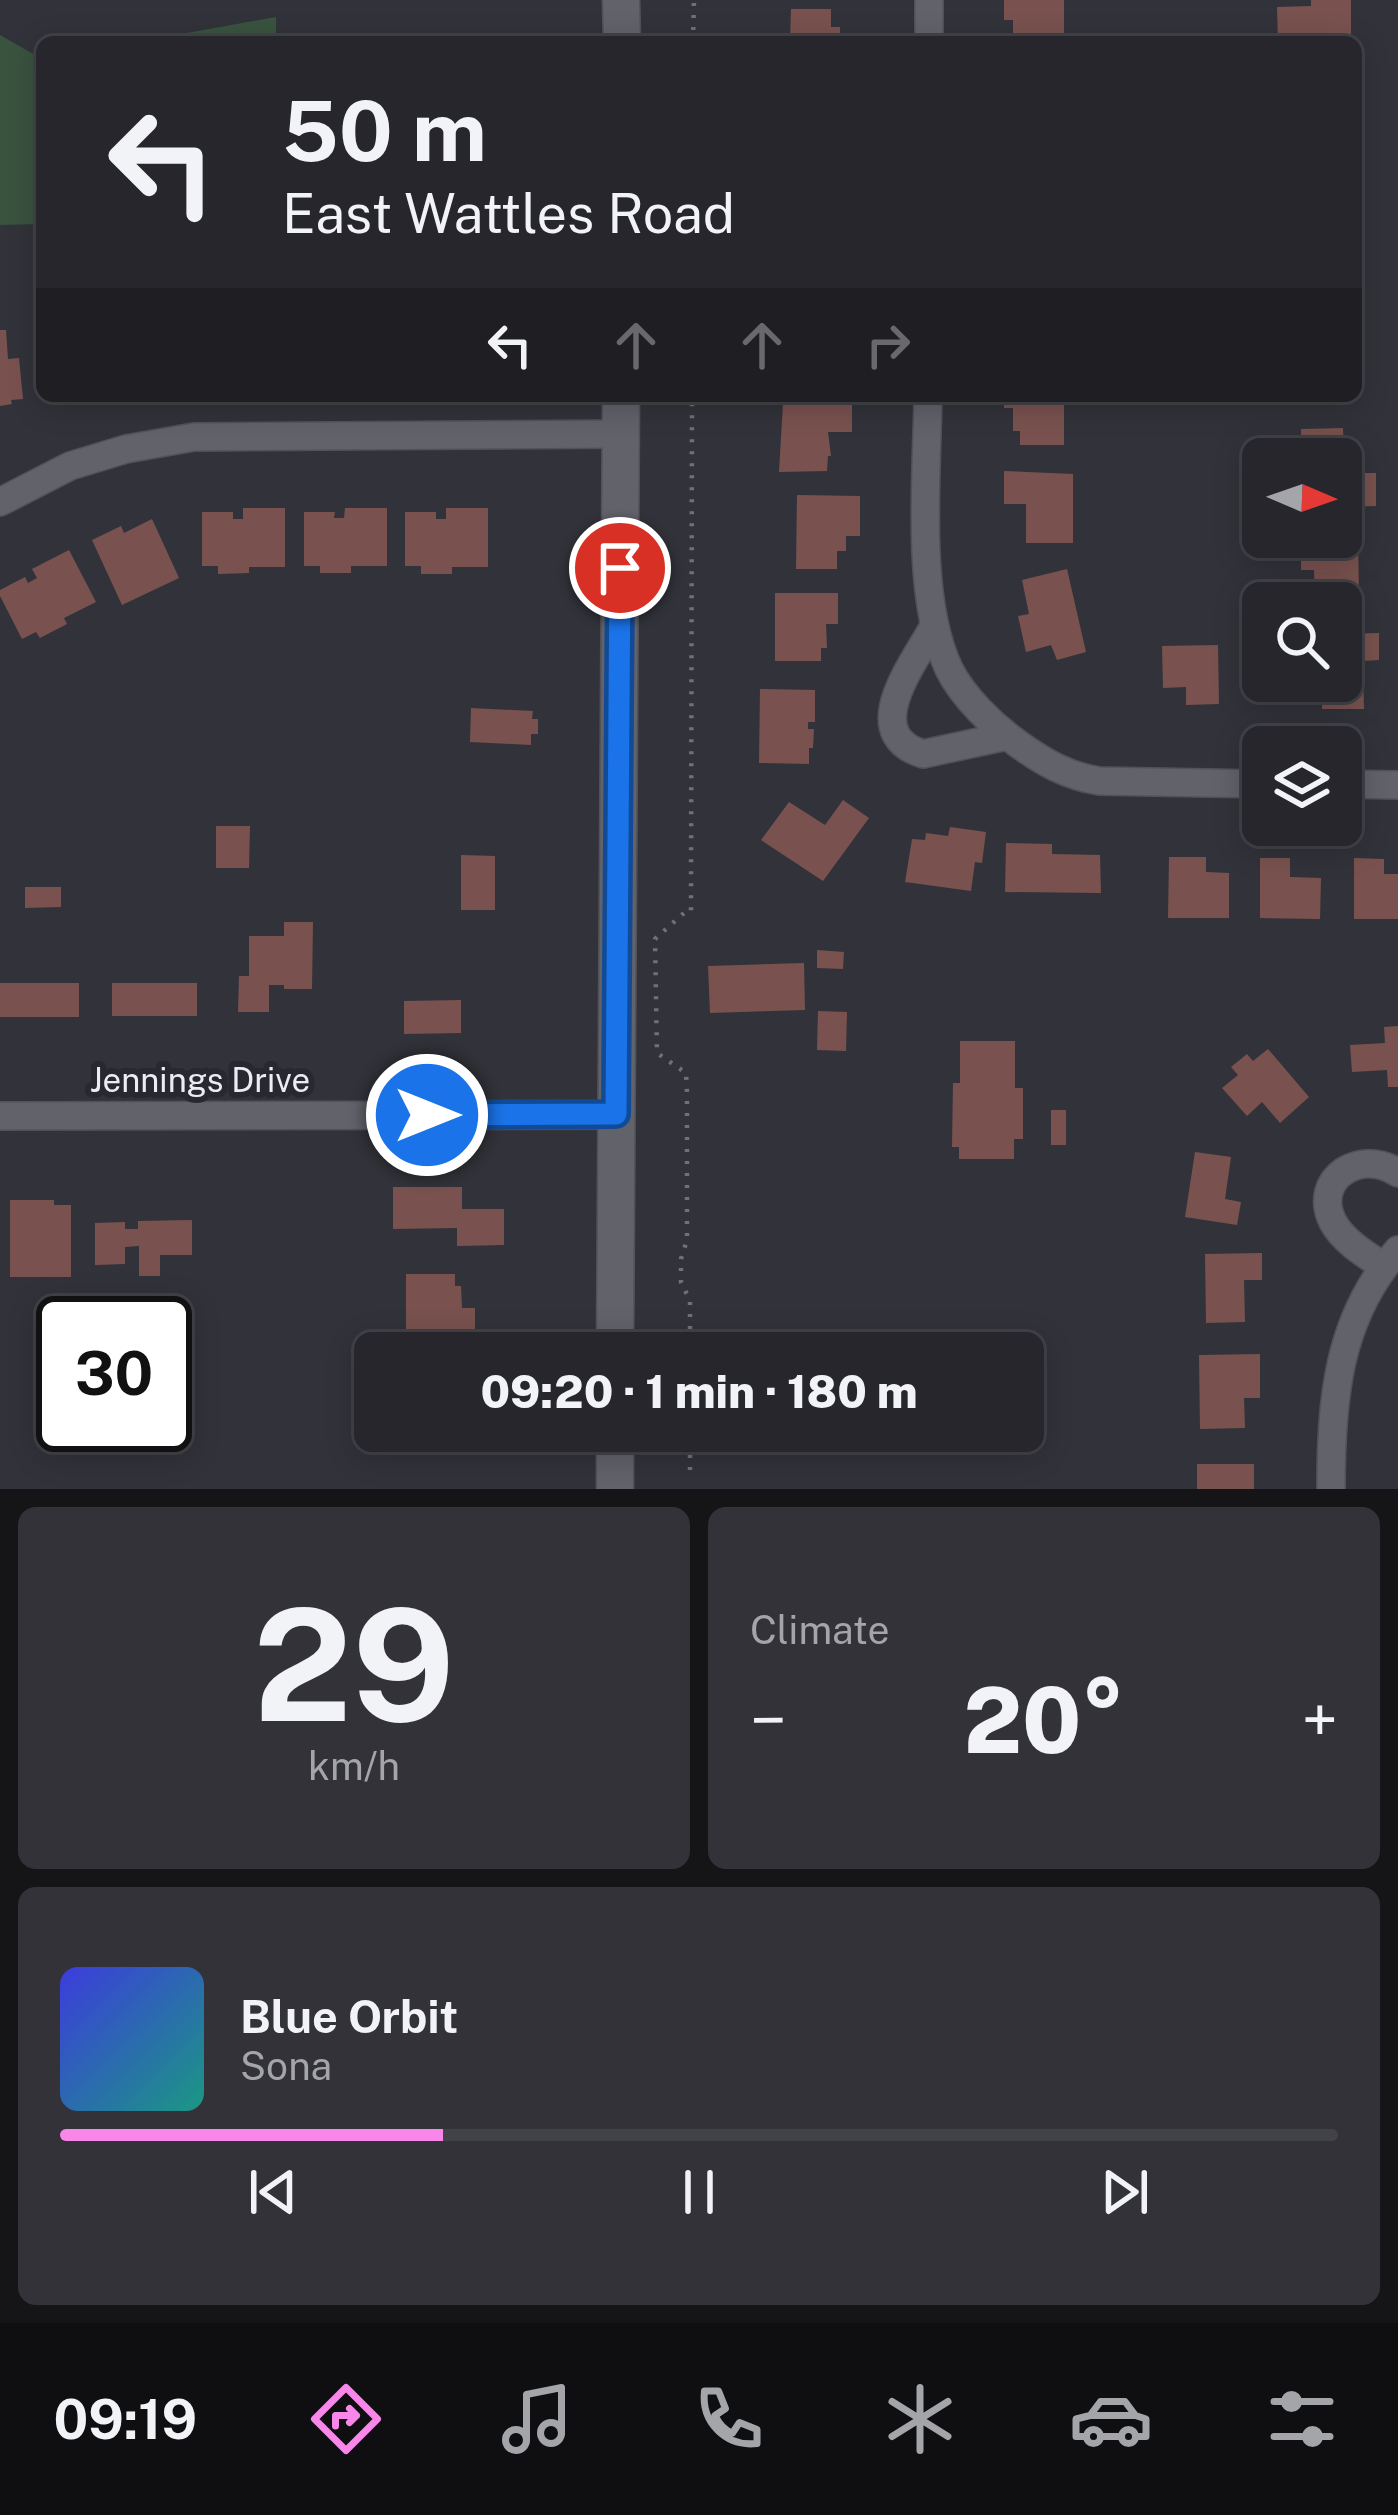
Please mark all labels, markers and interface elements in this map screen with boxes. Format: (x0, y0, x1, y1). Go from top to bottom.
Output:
text: 50 m (282, 81, 487, 180)
icon: left (84, 84, 240, 240)
text: East Wattles Road (282, 182, 735, 245)
icon: left (477, 312, 543, 378)
icon: ahead (603, 312, 669, 378)
icon: ahead (729, 312, 795, 378)
icon: right (855, 312, 921, 378)
north arrow (1242, 438, 1362, 558)
map controls (1242, 438, 1362, 846)
pin (569, 517, 671, 619)
icon: arrive (587, 535, 653, 601)
button: search (1242, 582, 1362, 702)
button: layers (1242, 726, 1362, 846)
position arrow (364, 1052, 490, 1178)
street label: Jennings Drive (90, 1061, 310, 1099)
speed limit sign: 30 (36, 1296, 192, 1452)
text: 09:20 · 1 min · 180 m (480, 1365, 918, 1418)
text: 29 (253, 1573, 455, 1756)
text: Climate (750, 1607, 890, 1653)
text: 20° (963, 1667, 1125, 1773)
text: − (750, 1681, 787, 1759)
text: + (1301, 1681, 1338, 1759)
text: km/h (308, 1743, 400, 1789)
text: Blue Orbit (240, 1990, 458, 2043)
text: Sona (240, 2043, 332, 2089)
icon: previous (240, 2159, 306, 2225)
icon: pause (666, 2159, 732, 2225)
icon: next (1092, 2159, 1158, 2225)
icon: directions (304, 2377, 388, 2461)
icon: music (495, 2377, 579, 2461)
icon: phone (687, 2377, 771, 2461)
icon: climate (878, 2377, 962, 2461)
icon: car (1069, 2377, 1153, 2461)
icon: filters (1260, 2377, 1344, 2461)
text: 09:19 (54, 2388, 197, 2451)

